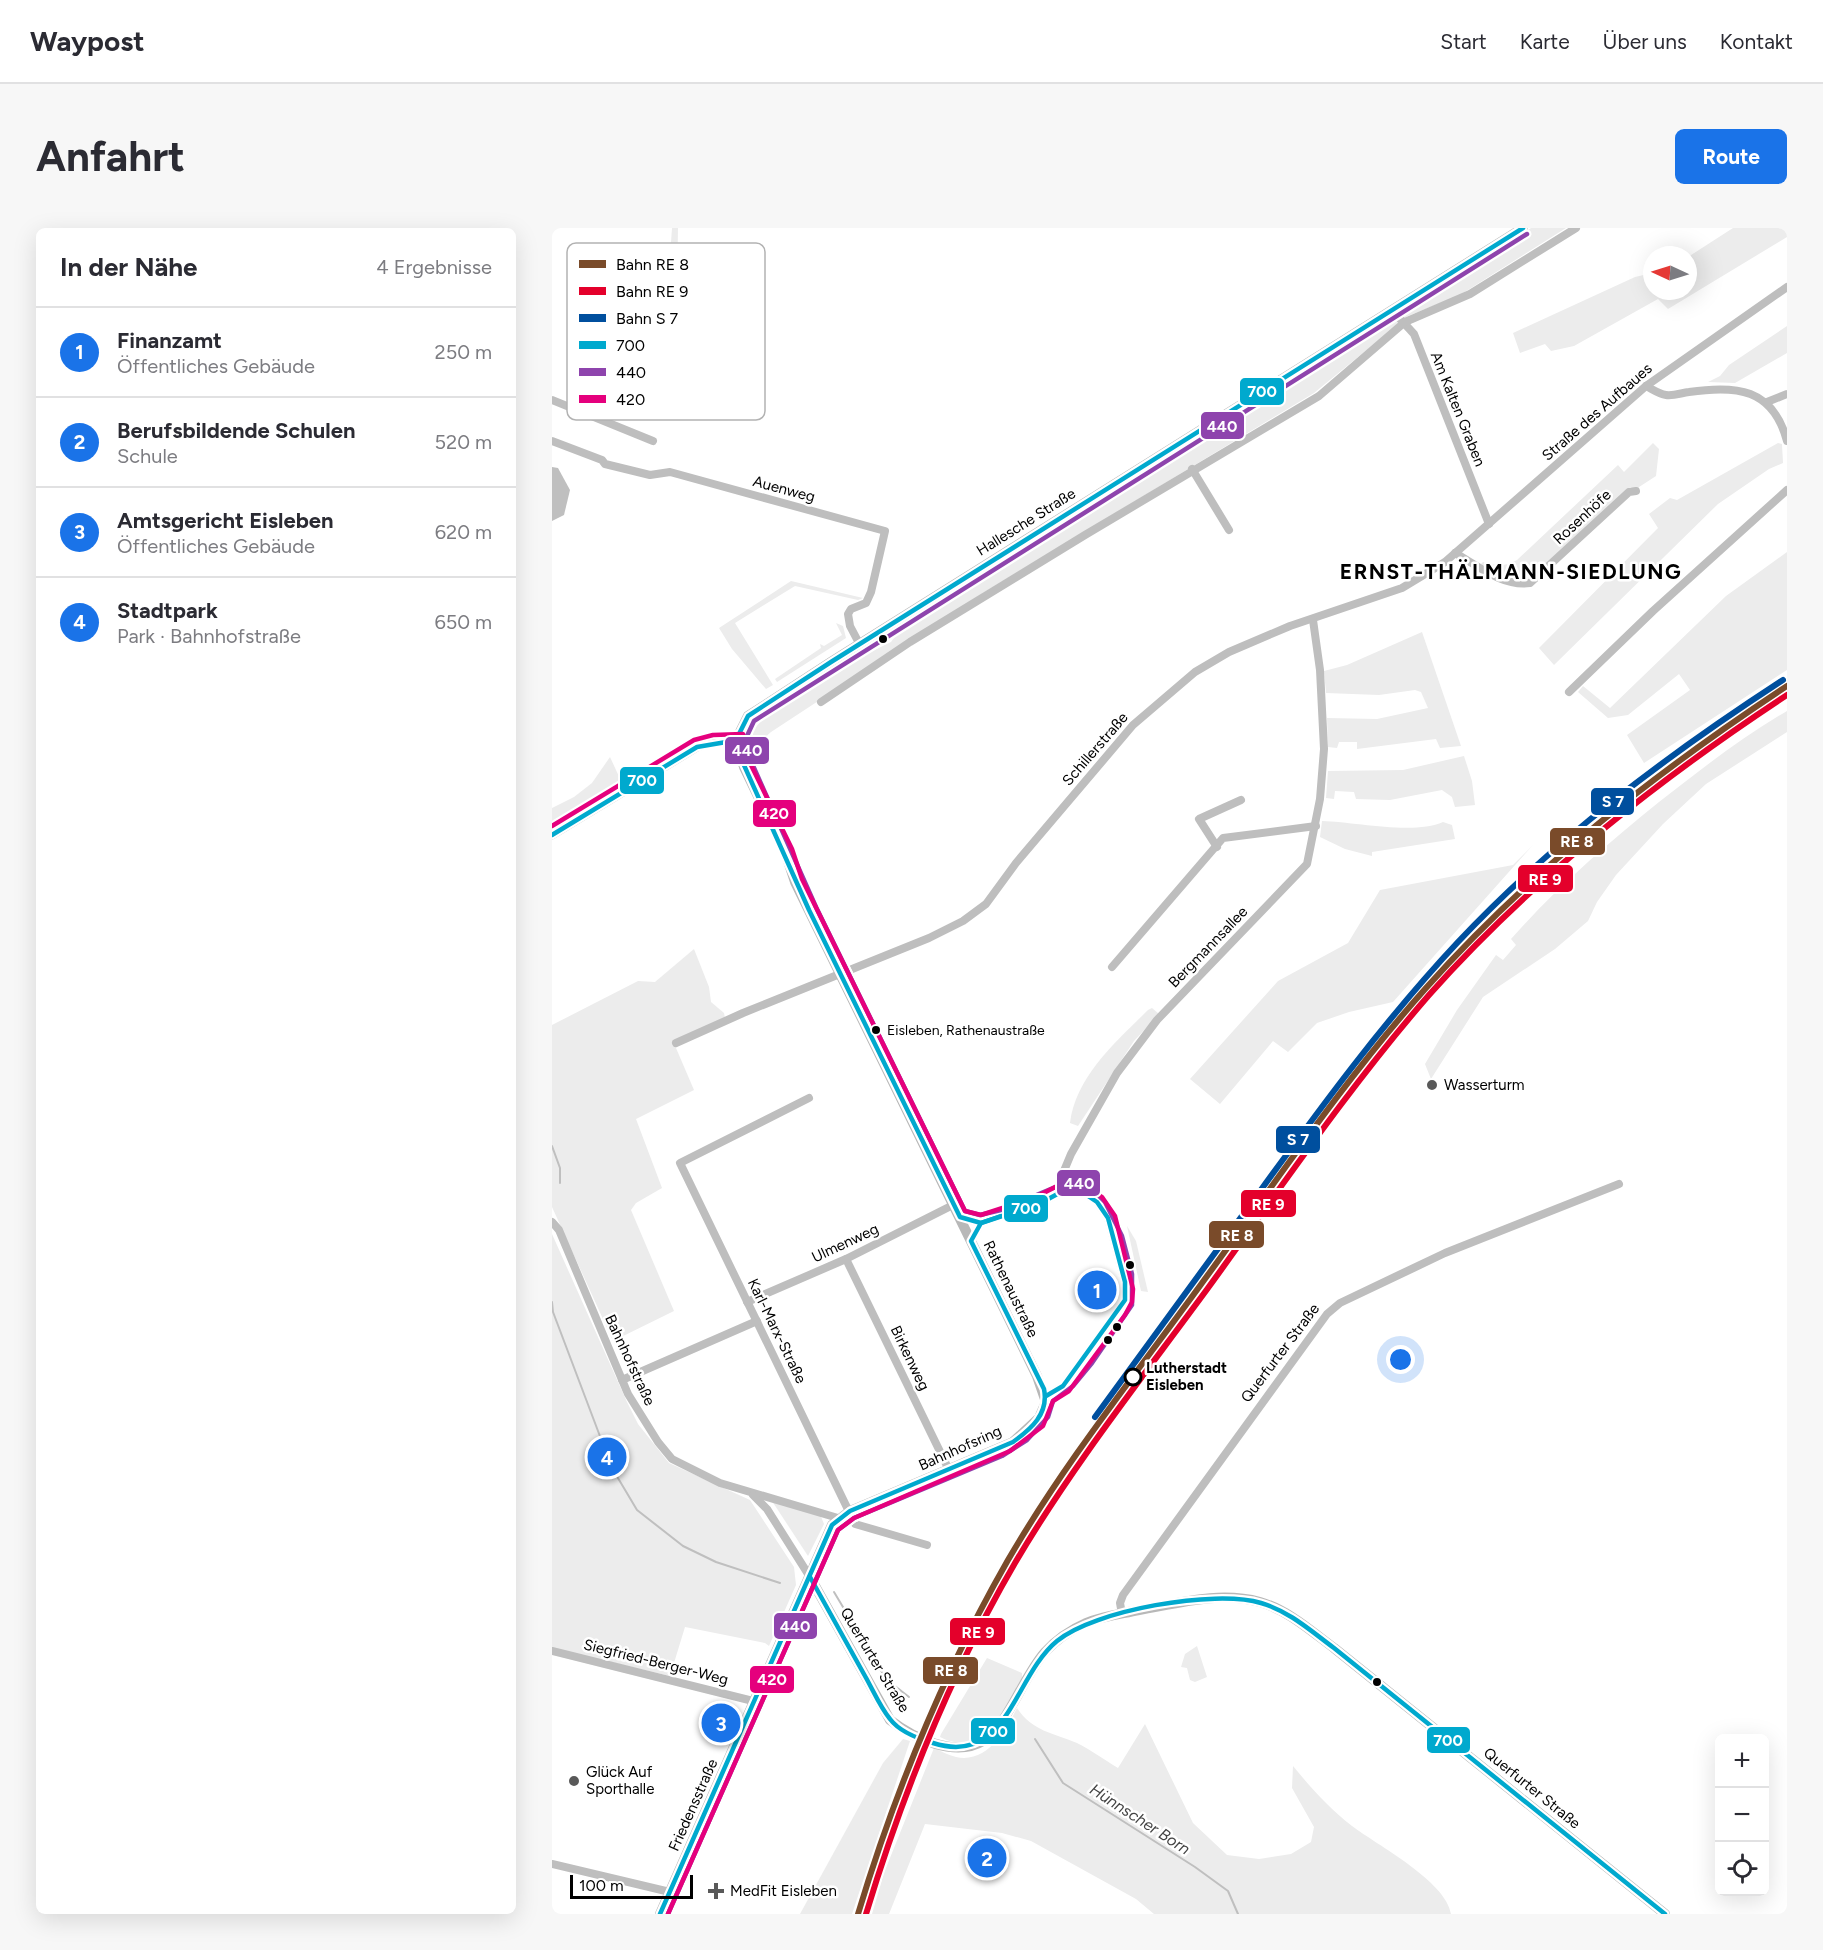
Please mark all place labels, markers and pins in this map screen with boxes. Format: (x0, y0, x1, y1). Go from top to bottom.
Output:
unlabelled marker (877, 633, 889, 645)
place label: Eisleben, Rathenaustraße (887, 1022, 1045, 1039)
marker: Eisleben, Rathenaustraße (870, 1024, 882, 1036)
place label: Wasserturm (1444, 1076, 1525, 1094)
marker: Wasserturm (1425, 1078, 1439, 1092)
unlabelled marker (1124, 1259, 1136, 1271)
pin: 1 (1078, 1268, 1116, 1312)
unlabelled marker (1111, 1321, 1123, 1333)
unlabelled marker (1102, 1334, 1114, 1346)
place label: Lutherstadt Eisleben (1146, 1359, 1227, 1394)
marker: Lutherstadt Eisleben (1124, 1368, 1142, 1386)
pin: 4 (588, 1434, 626, 1480)
unlabelled marker (1371, 1676, 1383, 1688)
pin: 3 (702, 1700, 740, 1746)
place label: Glück Auf Sporthalle (586, 1763, 654, 1798)
marker: Glück Auf Sporthalle (567, 1774, 581, 1788)
pin: 2 (968, 1836, 1006, 1880)
marker: MedFit Eisleben (707, 1882, 725, 1900)
place label: MedFit Eisleben (730, 1882, 837, 1900)

